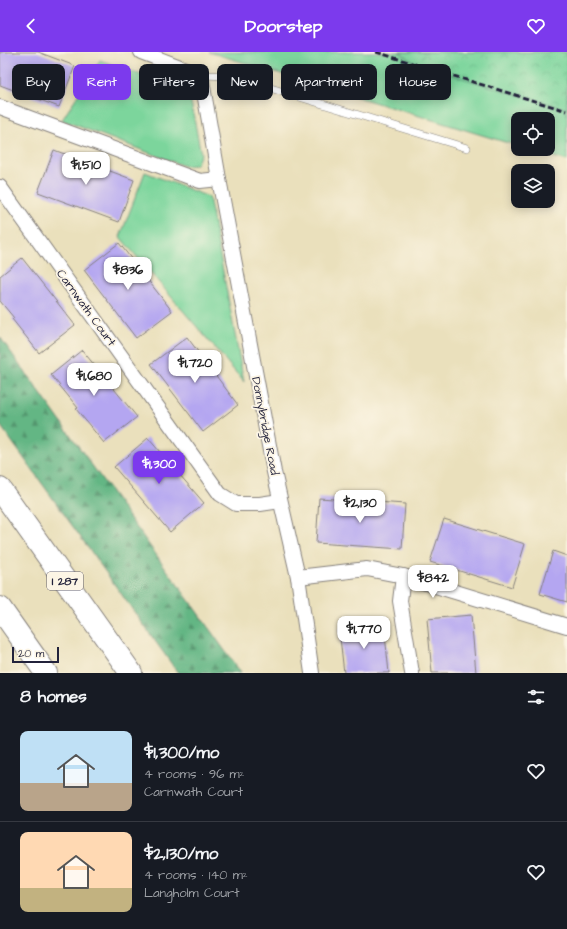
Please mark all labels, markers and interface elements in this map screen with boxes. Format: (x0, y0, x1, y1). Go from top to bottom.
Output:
text: Doorstep (245, 14, 322, 39)
icon: back (20, 15, 42, 37)
icon: heart (525, 15, 547, 37)
chip: Buy (12, 64, 65, 100)
chip: Rent (73, 64, 131, 100)
chip: Filters (139, 64, 209, 100)
chip: New (217, 64, 273, 100)
chip: Apartment (281, 64, 377, 100)
chip: House (385, 64, 451, 100)
map controls (511, 112, 555, 208)
button: locate (511, 112, 555, 156)
pin: $1,510 (53, 152, 119, 186)
text: $1,510 (71, 156, 101, 174)
button: layers (511, 164, 555, 208)
pin: $836 (104, 257, 152, 291)
text: $836 (113, 261, 143, 279)
street label: Carnwath Court (52, 266, 120, 350)
pin: $1,720 (162, 350, 228, 384)
text: $1,720 (178, 354, 212, 372)
pin: $1,680 (61, 363, 127, 397)
text: $1,680 (76, 367, 112, 385)
street label: Donnybridge Road (246, 376, 283, 477)
pin: $1,300 (126, 451, 192, 485)
text: $1,300 (142, 455, 176, 473)
pin: $2,130 (327, 490, 393, 524)
text: $2,130 (343, 494, 377, 512)
pin: $842 (409, 565, 457, 599)
text: $842 (417, 569, 449, 587)
road number: I 287 (47, 572, 83, 590)
pin: $1,770 (331, 616, 397, 650)
text: $1,770 (346, 620, 382, 638)
scale bar (12, 645, 59, 664)
text: 20 m (18, 646, 44, 661)
text: 8 homes (20, 685, 87, 709)
icon: filters (525, 686, 547, 708)
text: $1,300/mo (144, 741, 219, 765)
icon: home (52, 747, 100, 795)
icon: heart (525, 760, 547, 782)
text: 4 rooms · 96 m² (144, 765, 244, 783)
text: Carnwath Court (144, 783, 243, 801)
text: $2,130/mo (144, 842, 218, 866)
icon: home (52, 848, 100, 896)
icon: heart (525, 861, 547, 883)
text: 4 rooms · 140 m² (144, 866, 248, 884)
text: Langholm Court (144, 884, 239, 902)

